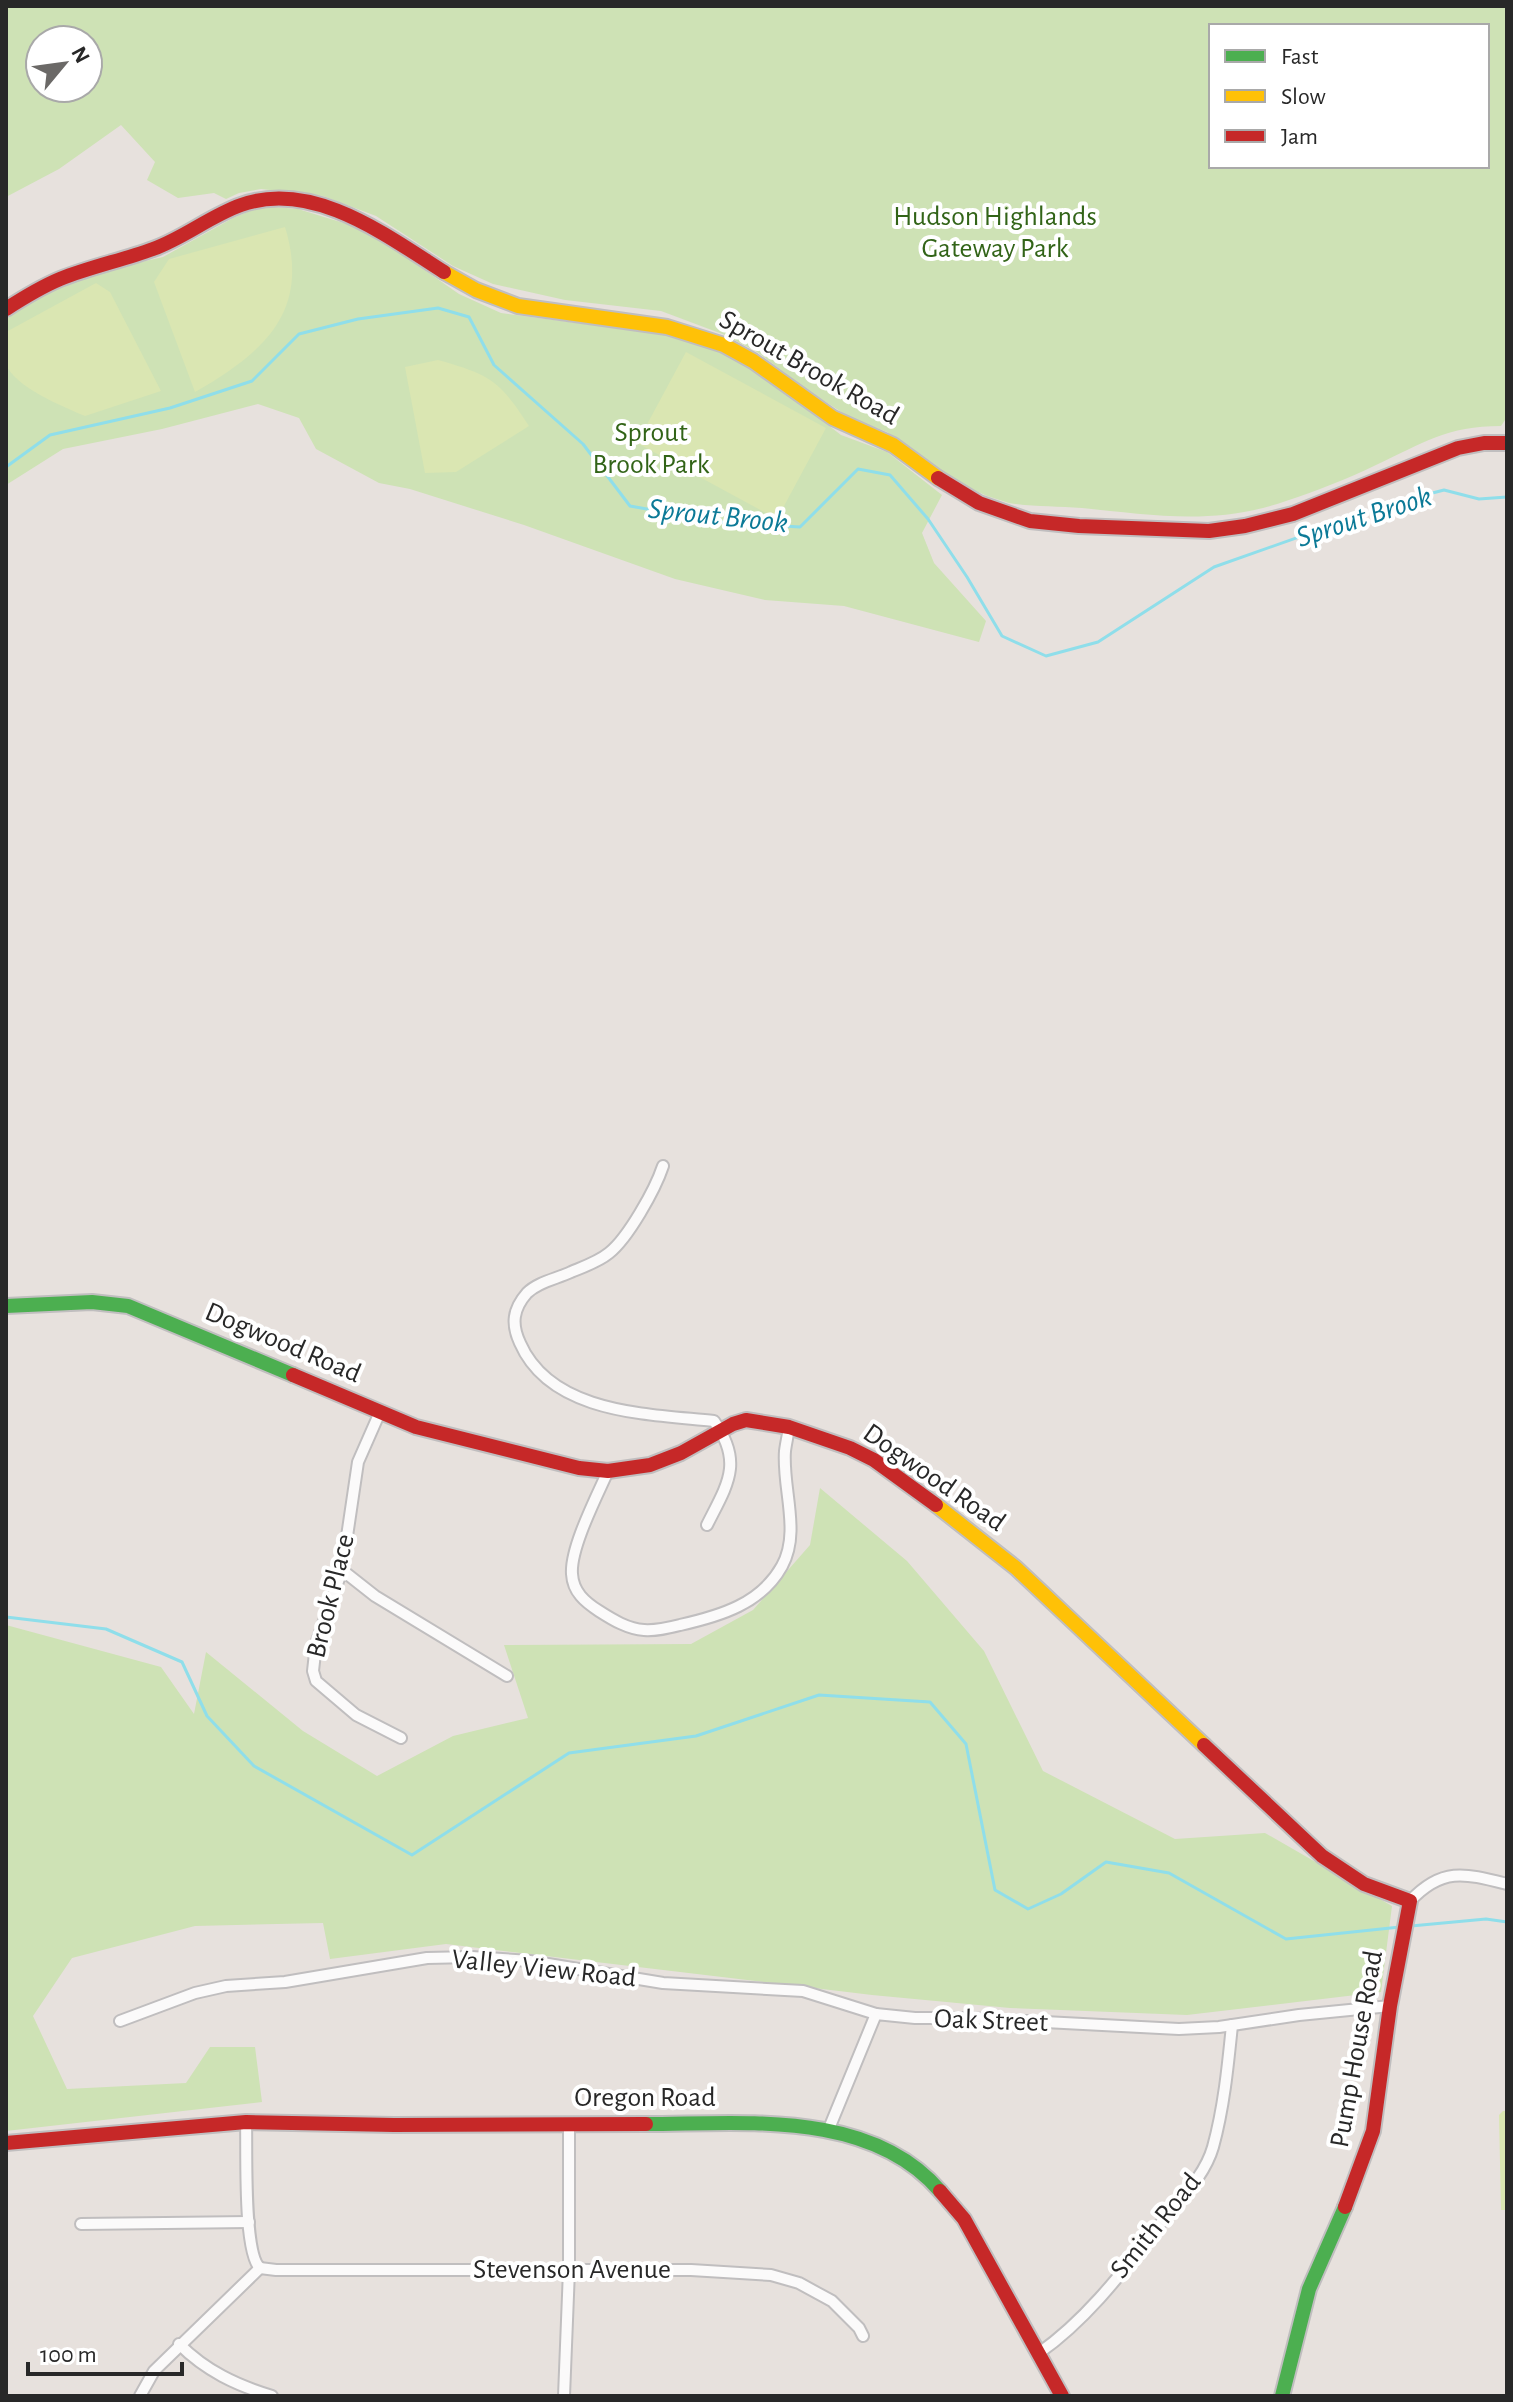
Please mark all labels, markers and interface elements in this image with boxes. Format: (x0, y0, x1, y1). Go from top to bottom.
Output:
north arrow (24, 24, 104, 104)
legend (1209, 24, 1489, 168)
text: N (67, 43, 94, 67)
text: Fast (1281, 45, 1319, 69)
text: Slow (1281, 85, 1326, 109)
text: Jam (1281, 125, 1318, 149)
park label: Hudson Highlands Gateway Park (893, 203, 1097, 263)
street label: Sprout Brook Road (714, 305, 904, 431)
park label: Sprout Brook Park (593, 419, 710, 479)
water label: Sprout Brook (1293, 481, 1436, 553)
water label: Sprout Brook (647, 494, 790, 538)
street label: Dogwood Road (201, 1298, 365, 1388)
street label: Dogwood Road (858, 1419, 1010, 1537)
street label: Brook Place (302, 1531, 360, 1661)
street label: Valley View Road (450, 1945, 638, 1993)
street label: Pump House Road (1326, 1948, 1388, 2150)
street label: Oak Street (934, 2005, 1049, 2037)
street label: Oregon Road (574, 2084, 716, 2112)
street label: Smith Road (1105, 2168, 1207, 2284)
street label: Stevenson Avenue (473, 2256, 671, 2284)
scale bar (28, 2326, 182, 2376)
text: 100 m (40, 2343, 97, 2367)

